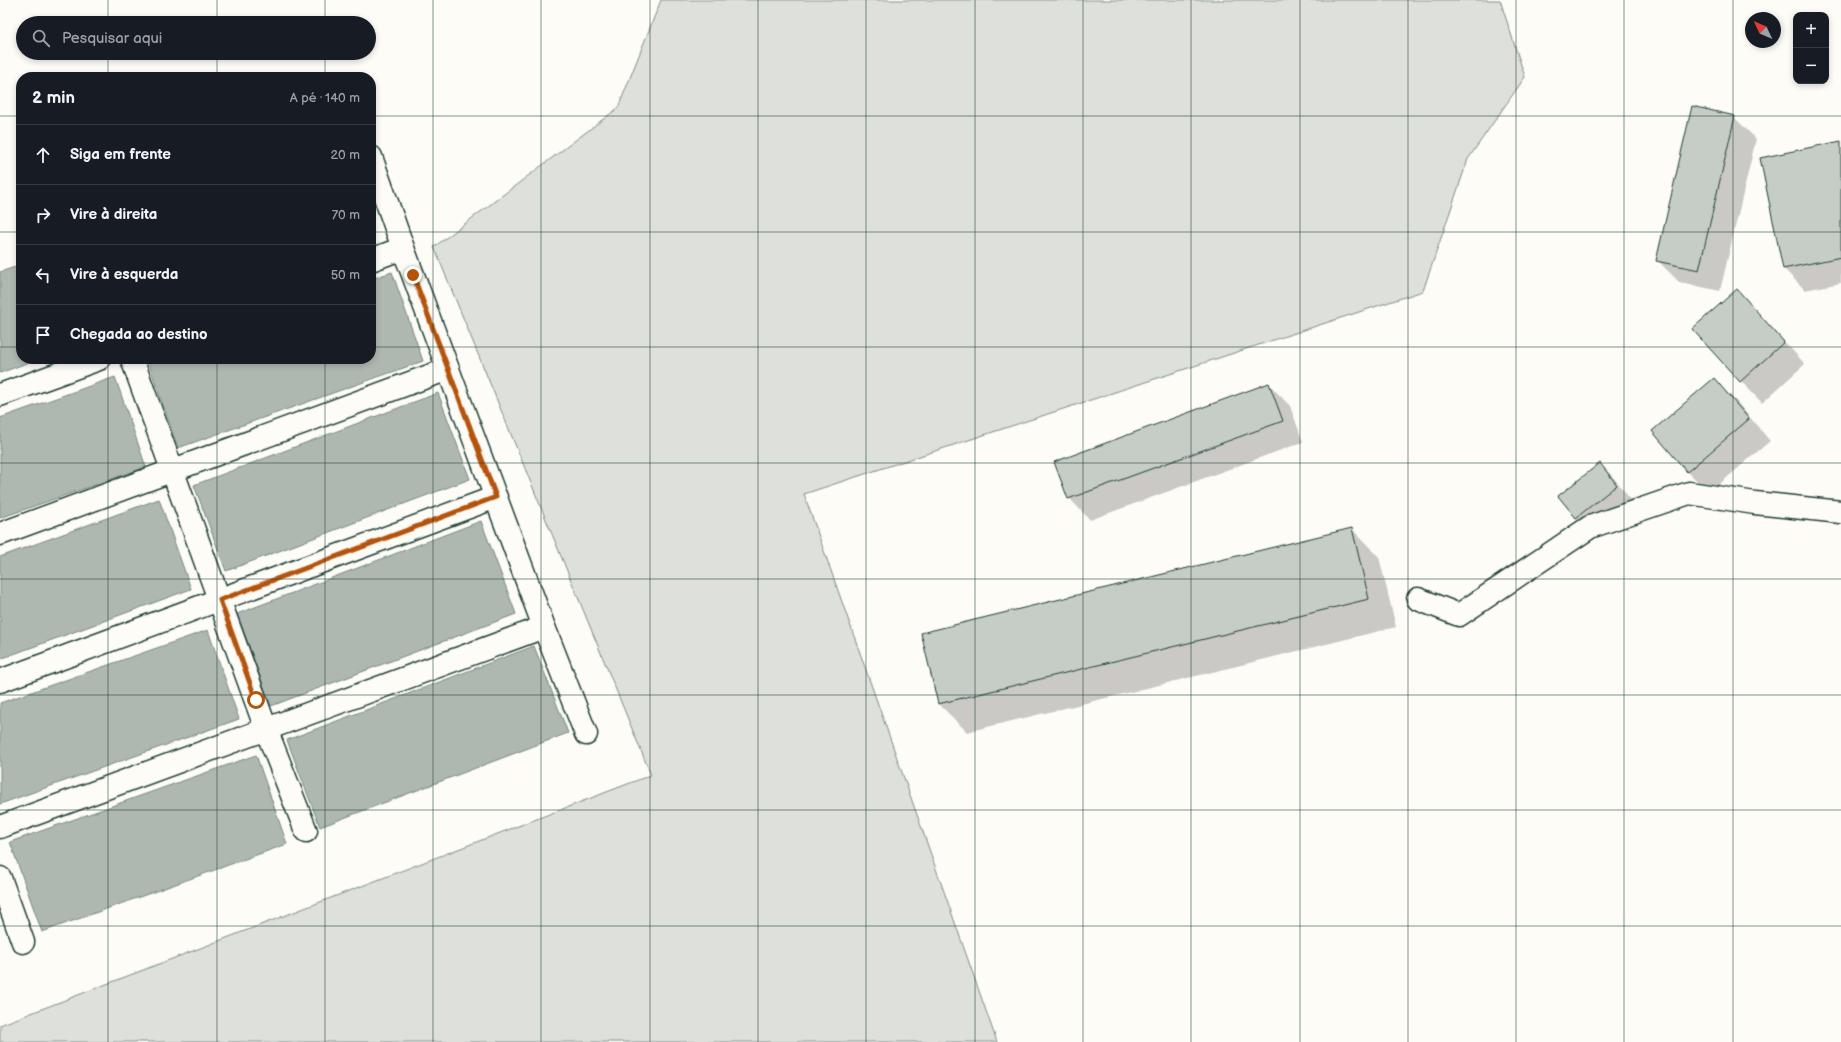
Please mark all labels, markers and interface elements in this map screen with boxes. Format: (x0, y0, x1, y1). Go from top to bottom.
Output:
north arrow (1745, 12, 1781, 48)
map controls (1793, 12, 1829, 84)
button: + (1793, 12, 1829, 48)
search box (16, 16, 376, 60)
icon: search (30, 27, 52, 49)
text: Pesquisar aqui (62, 29, 162, 48)
button: − (1793, 48, 1829, 84)
text: 2 min (32, 88, 75, 108)
text: A pé · 140 m (290, 90, 360, 106)
icon: ahead (32, 144, 54, 166)
text: Siga em frente (70, 145, 171, 164)
text: 20 m (330, 147, 360, 163)
icon: right (32, 204, 54, 226)
text: Vire à direita (70, 205, 157, 224)
text: 70 m (332, 207, 360, 223)
icon: left (32, 264, 54, 286)
text: Vire à esquerda (70, 265, 178, 284)
route end (404, 266, 422, 284)
text: 50 m (331, 267, 360, 283)
icon: arrive (32, 324, 54, 346)
text: Chegada ao destino (70, 325, 208, 344)
route start (247, 691, 265, 709)

